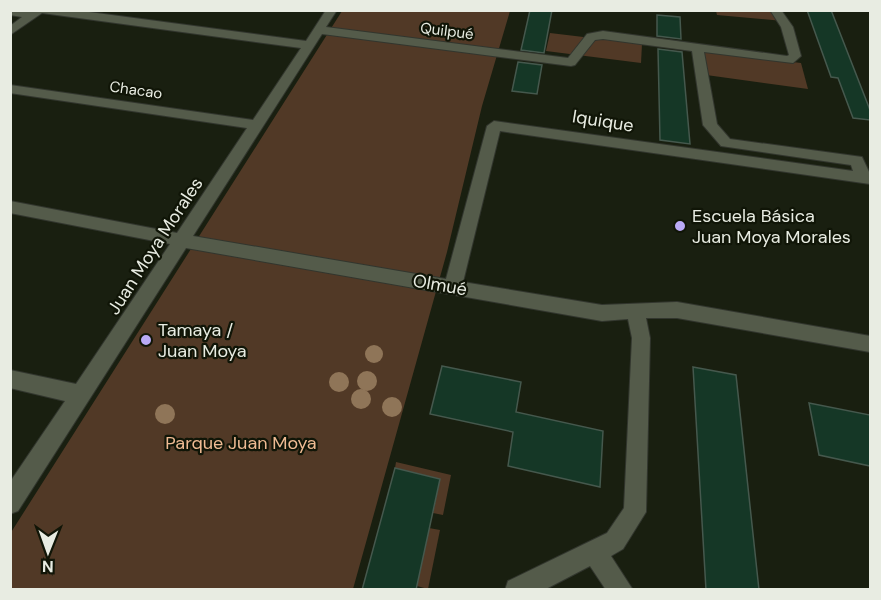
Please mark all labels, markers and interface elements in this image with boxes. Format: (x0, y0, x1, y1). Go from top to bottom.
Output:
street label: Quilpué (419, 18, 475, 44)
street label: Chacao (108, 76, 164, 104)
street label: Iquique (571, 104, 635, 138)
street label: Juan Moya Morales (102, 173, 208, 319)
place label: Escuela Básica Juan Moya Morales (692, 204, 851, 249)
marker: Escuela Básica Juan Moya Morales (673, 219, 687, 233)
street label: Olmué (411, 268, 469, 302)
place label: Tamaya / Juan Moya (158, 318, 247, 363)
marker: Tamaya / Juan Moya (139, 333, 153, 347)
park label: Parque Juan Moya (165, 431, 317, 455)
north arrow (18, 522, 78, 582)
text: N (42, 556, 54, 577)

